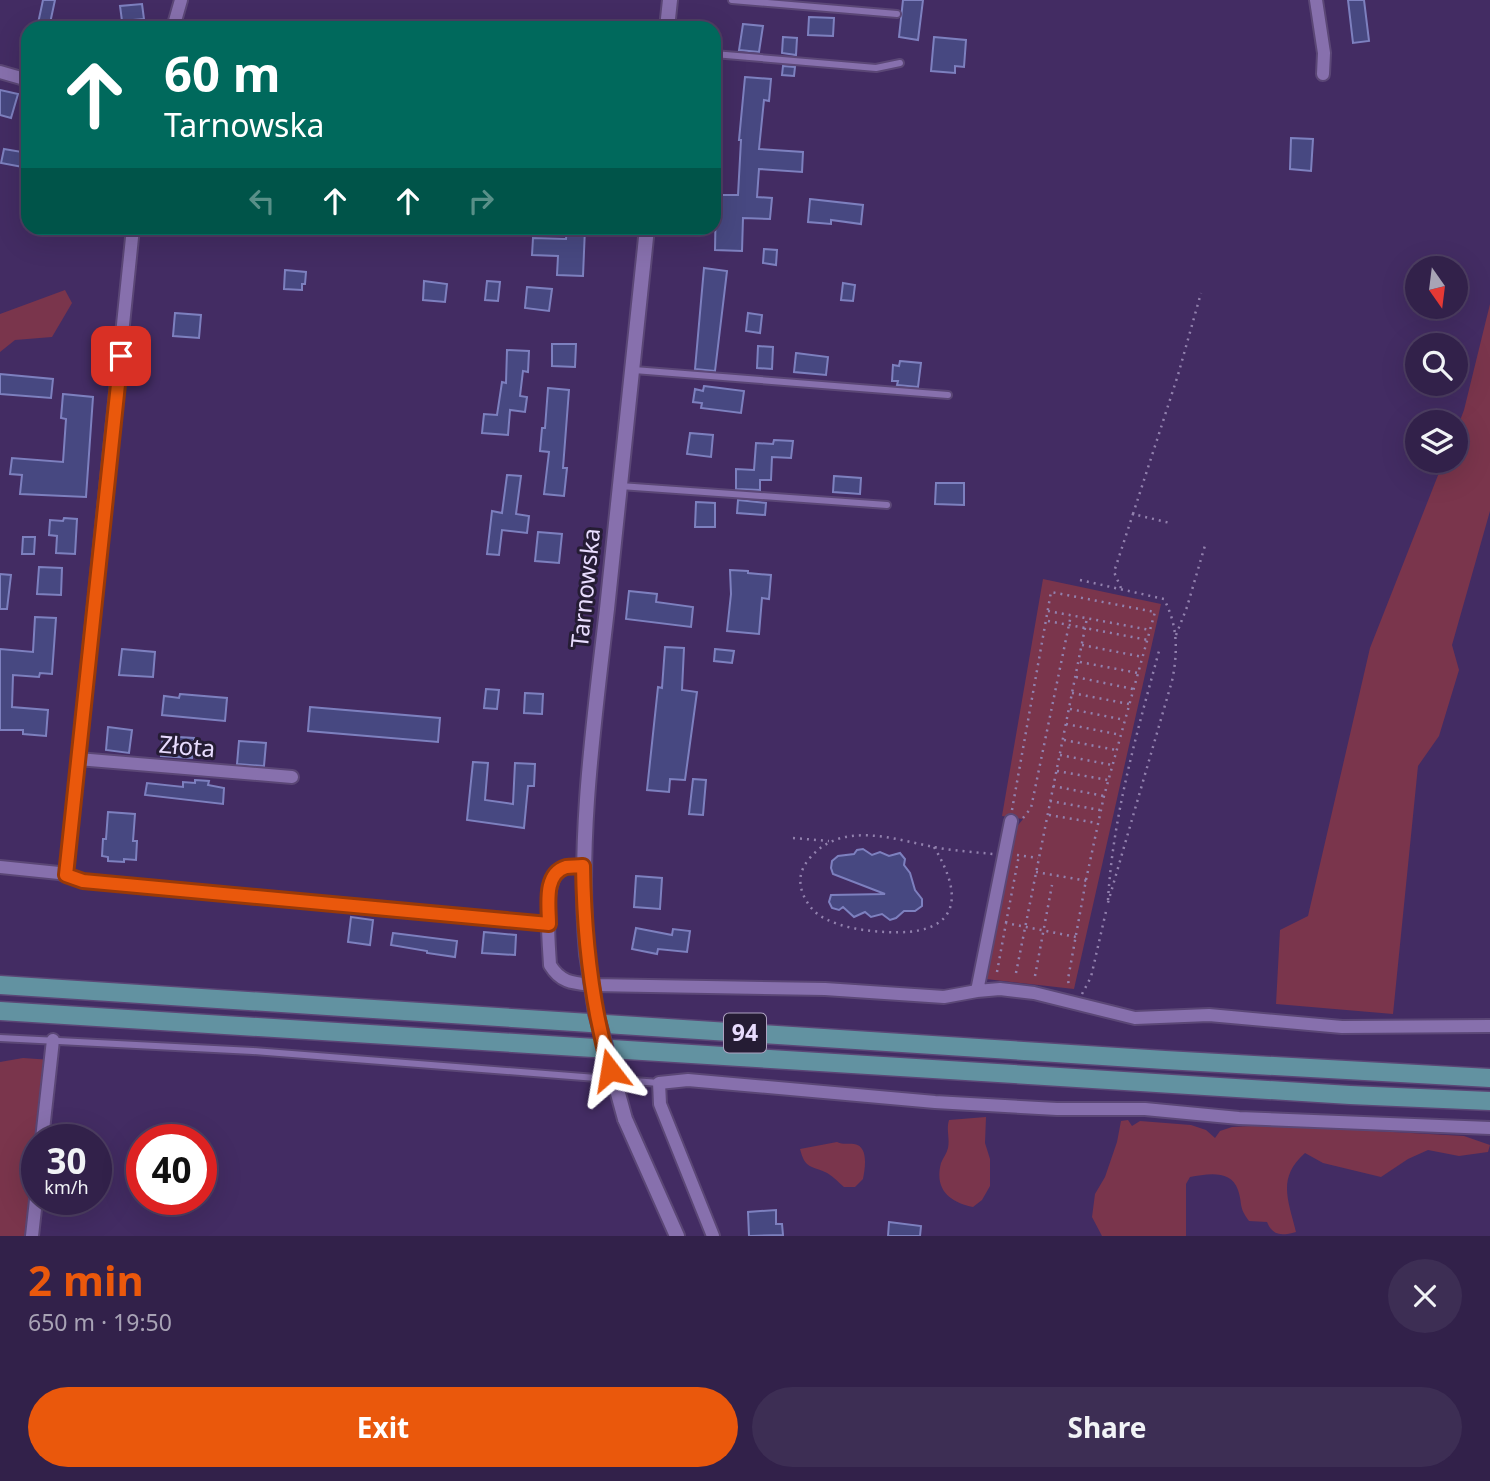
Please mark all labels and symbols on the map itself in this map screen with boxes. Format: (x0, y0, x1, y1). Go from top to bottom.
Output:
north arrow (1405, 256, 1468, 318)
pin (91, 326, 151, 386)
street label: Tarnowska (562, 526, 607, 649)
street label: Złota (158, 727, 217, 764)
road number: 94 (724, 1014, 766, 1052)
position arrow (573, 1033, 647, 1107)
speed limit sign: 40 (126, 1124, 217, 1215)

